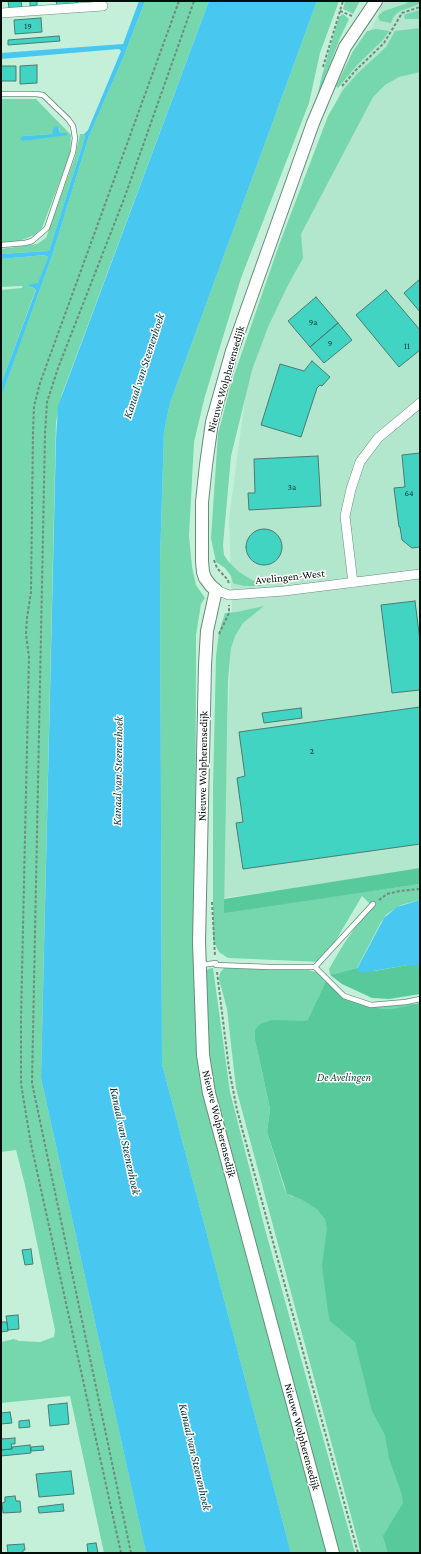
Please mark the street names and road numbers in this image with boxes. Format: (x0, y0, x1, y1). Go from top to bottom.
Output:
street label: Nieuwe Wolpherensedijk (204, 324, 248, 434)
street label: Avelingen-West (255, 567, 325, 587)
street label: Nieuwe Wolpherensedijk (195, 711, 211, 821)
street label: Nieuwe Wolpherensedijk (199, 1069, 239, 1179)
street label: Nieuwe Wolpherensedijk (281, 1382, 323, 1492)

